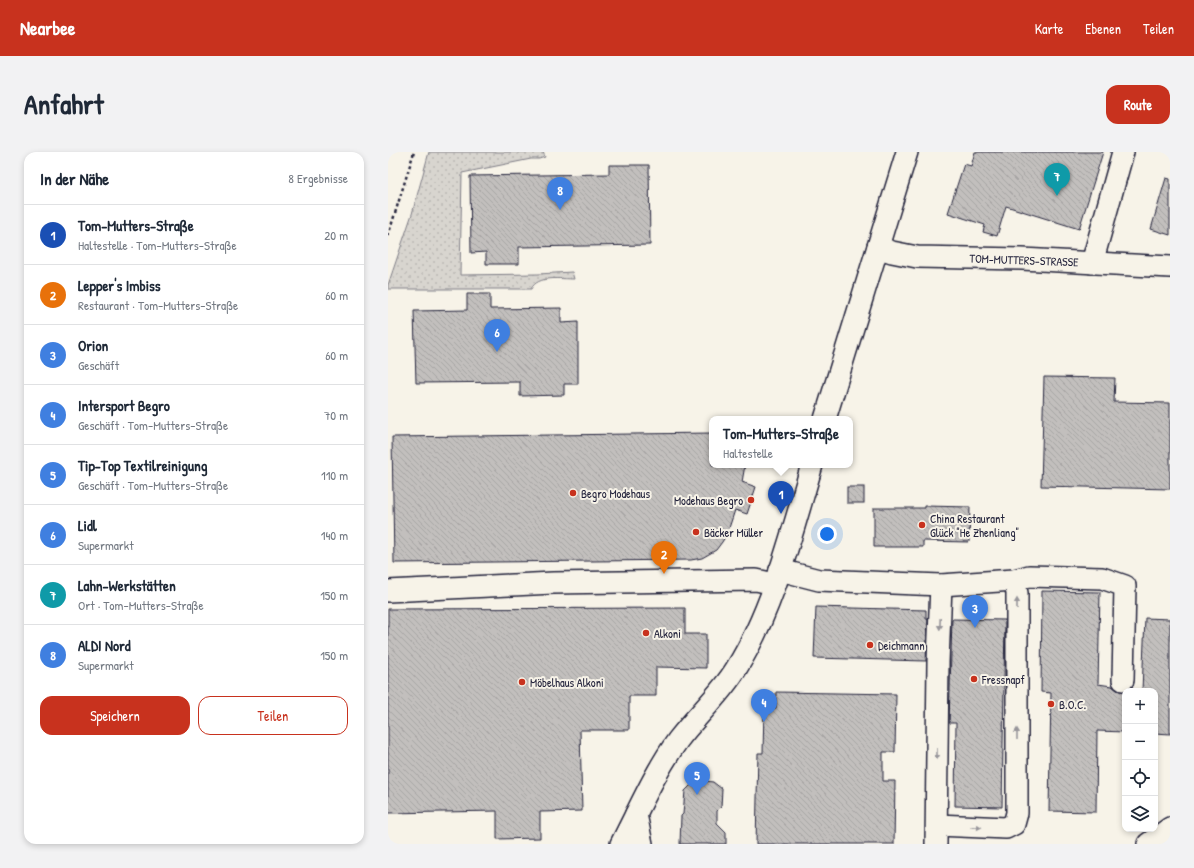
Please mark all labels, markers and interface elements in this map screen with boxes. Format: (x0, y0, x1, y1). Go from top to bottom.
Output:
text: Nearbee (20, 15, 75, 41)
text: Karte (1035, 19, 1063, 38)
text: Ebenen (1085, 19, 1121, 38)
text: Teilen (1143, 19, 1174, 38)
text: Anfahrt (24, 85, 104, 123)
button: Route (1106, 85, 1170, 124)
pin: 7 (1044, 163, 1070, 196)
text: In der Nähe (40, 167, 109, 190)
text: 8 Ergebnisse (288, 169, 348, 187)
pin: 8 (547, 177, 573, 210)
text: Tom-Mutters-Straße (78, 215, 194, 236)
text: 1 (51, 226, 55, 244)
text: 20 m (324, 226, 348, 244)
text: Haltestelle · Tom-Mutters-Straße (78, 236, 237, 254)
street label: TOM-MUTTERS-STRASSE (969, 250, 1080, 270)
text: Lepper's Imbiss (78, 275, 161, 296)
text: 2 (50, 286, 56, 304)
text: 60 m (325, 286, 348, 304)
text: Restaurant · Tom-Mutters-Straße (78, 296, 238, 314)
pin: 6 (484, 319, 510, 352)
text: Orion (78, 335, 108, 356)
text: 3 (50, 346, 56, 364)
text: 60 m (325, 346, 348, 364)
text: Geschäft (78, 356, 119, 374)
text: Intersport Begro (78, 395, 170, 416)
text: 4 (51, 406, 55, 424)
text: 70 m (324, 406, 348, 424)
text: Geschäft · Tom-Mutters-Straße (78, 416, 228, 434)
popup (709, 416, 853, 468)
text: Tom-Mutters-Straße (723, 423, 839, 444)
text: Haltestelle (723, 444, 773, 462)
text: Tip-Top Textilreinigung (78, 455, 207, 476)
text: 5 (50, 466, 56, 484)
text: 110 m (321, 466, 348, 484)
text: Geschäft · Tom-Mutters-Straße (78, 476, 228, 494)
pin: 1 (768, 481, 794, 514)
place label: Begro Modehaus (581, 485, 650, 502)
marker: Begro Modehaus (568, 488, 578, 498)
place label: Modehaus Begro (674, 492, 743, 509)
marker: Modehaus Begro (746, 495, 756, 505)
place label: China Restaurant Glück "He Zhenliang" (930, 510, 1019, 541)
text: Lidl (78, 515, 97, 536)
marker: China Restaurant Glück "He Zhenliang" (917, 520, 927, 530)
place label: Bäcker Müller (704, 524, 763, 541)
your location (817, 524, 837, 544)
text: 6 (50, 526, 56, 544)
text: 140 m (321, 526, 348, 544)
marker: Bäcker Müller (691, 527, 701, 537)
text: Supermarkt (78, 536, 134, 554)
pin: 2 (651, 541, 677, 574)
text: Lahn-Werkstätten (78, 575, 176, 596)
text: 7 (50, 586, 56, 604)
text: 150 m (320, 586, 348, 604)
pin: 3 (962, 595, 988, 628)
text: Ort · Tom-Mutters-Straße (78, 596, 204, 614)
one-way arrow (1014, 597, 1020, 610)
one-way arrow (936, 618, 943, 630)
place label: Alkoni (654, 625, 681, 642)
marker: Alkoni (641, 628, 651, 638)
text: ALDI Nord (78, 635, 131, 656)
place label: Deichmann (878, 637, 925, 654)
marker: Deichmann (865, 640, 875, 650)
text: 8 (50, 646, 56, 664)
text: 150 m (320, 646, 348, 664)
text: Supermarkt (78, 656, 134, 674)
place label: Fressnapf (981, 671, 1025, 688)
place label: Möbelhaus Alkoni (530, 674, 604, 691)
marker: Fressnapf (969, 674, 979, 684)
marker: Möbelhaus Alkoni (517, 677, 527, 687)
map controls (1122, 688, 1158, 832)
button: + (1122, 688, 1158, 724)
pin: 4 (751, 689, 777, 722)
button: Speichern (40, 696, 190, 735)
button: Teilen (198, 696, 348, 735)
place label: B.O.C. (1059, 696, 1086, 713)
marker: B.O.C. (1046, 699, 1056, 709)
button: − (1122, 724, 1158, 760)
one-way arrow (1014, 727, 1020, 740)
one-way arrow (934, 748, 940, 761)
button: locate (1122, 760, 1158, 796)
pin: 5 (684, 762, 710, 795)
button: layers (1122, 796, 1158, 832)
one-way arrow (970, 824, 983, 830)

